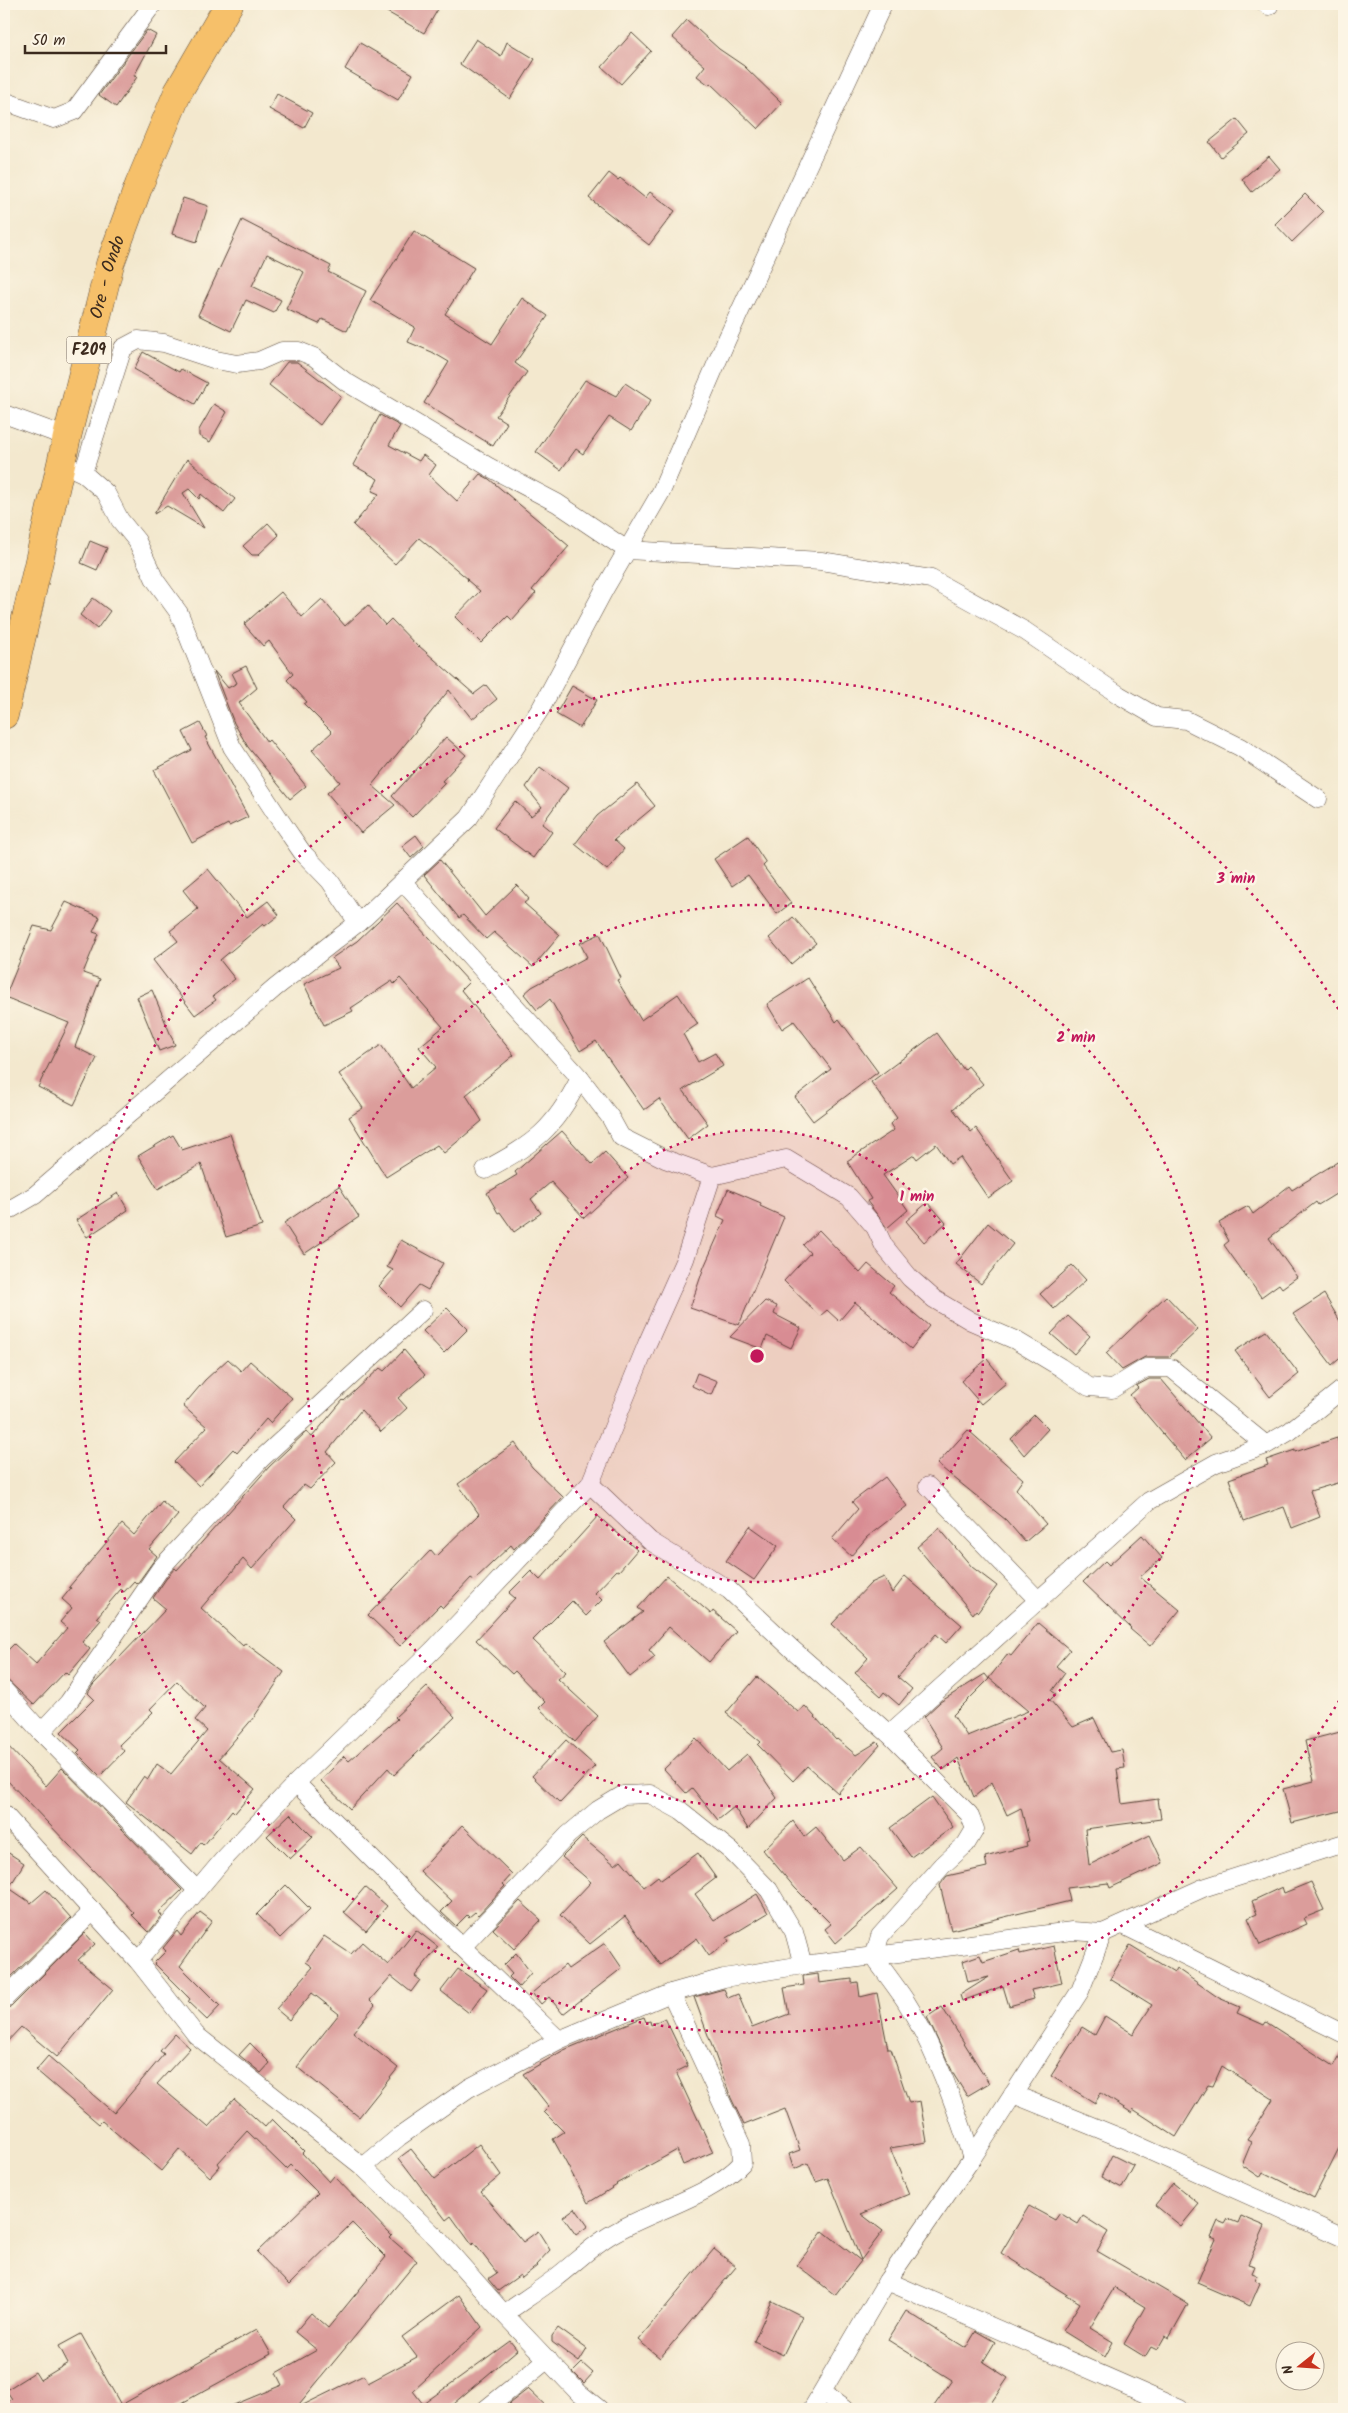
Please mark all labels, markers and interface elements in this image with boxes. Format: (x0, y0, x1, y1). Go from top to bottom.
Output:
scale bar (25, 22, 166, 54)
text: 50 m (32, 29, 66, 53)
street label: Ore - Ondo (82, 231, 134, 322)
road number: F209 (66, 336, 112, 364)
text: 3 min (1216, 867, 1255, 891)
text: 2 min (1056, 1026, 1096, 1050)
text: 1 min (900, 1185, 934, 1209)
centre of rings (748, 1347, 766, 1365)
north arrow (1276, 2340, 1326, 2390)
text: N (1277, 2362, 1300, 2377)

